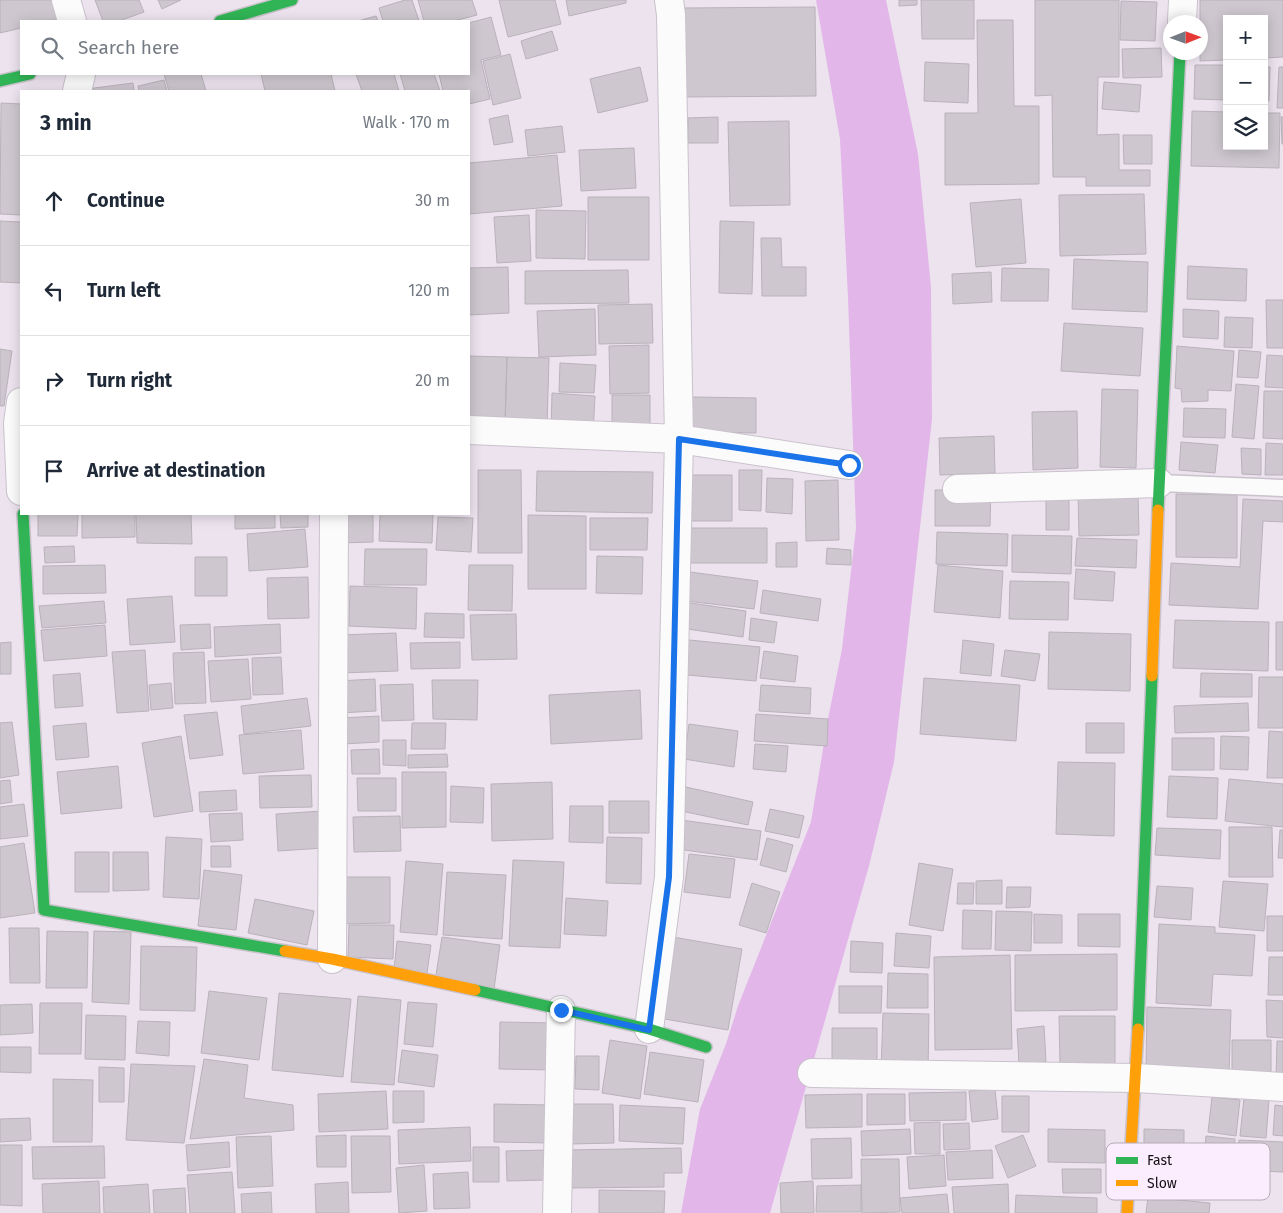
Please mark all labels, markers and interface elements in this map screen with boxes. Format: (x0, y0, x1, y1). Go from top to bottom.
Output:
north arrow (1163, 15, 1208, 60)
map controls (1223, 15, 1268, 150)
button: + (1223, 15, 1268, 60)
search box (20, 20, 470, 75)
icon: search (38, 34, 66, 62)
text: Search here (78, 36, 179, 59)
button: − (1223, 60, 1268, 105)
button: layers (1223, 105, 1268, 150)
text: 3 min (40, 110, 92, 136)
text: Walk · 170 m (363, 113, 450, 132)
icon: ahead (40, 187, 68, 215)
text: Continue (87, 189, 165, 212)
text: 30 m (415, 191, 450, 210)
icon: left (40, 277, 68, 305)
text: Turn left (87, 279, 161, 302)
text: 120 m (408, 281, 450, 300)
icon: right (40, 367, 68, 395)
text: Turn right (87, 369, 172, 392)
text: 20 m (415, 371, 450, 390)
route start (838, 454, 861, 477)
icon: arrive (40, 457, 68, 485)
text: Arrive at destination (87, 459, 266, 482)
route end (550, 999, 573, 1022)
legend (1106, 1143, 1270, 1200)
text: Fast (1147, 1152, 1173, 1169)
text: Slow (1147, 1175, 1177, 1192)

